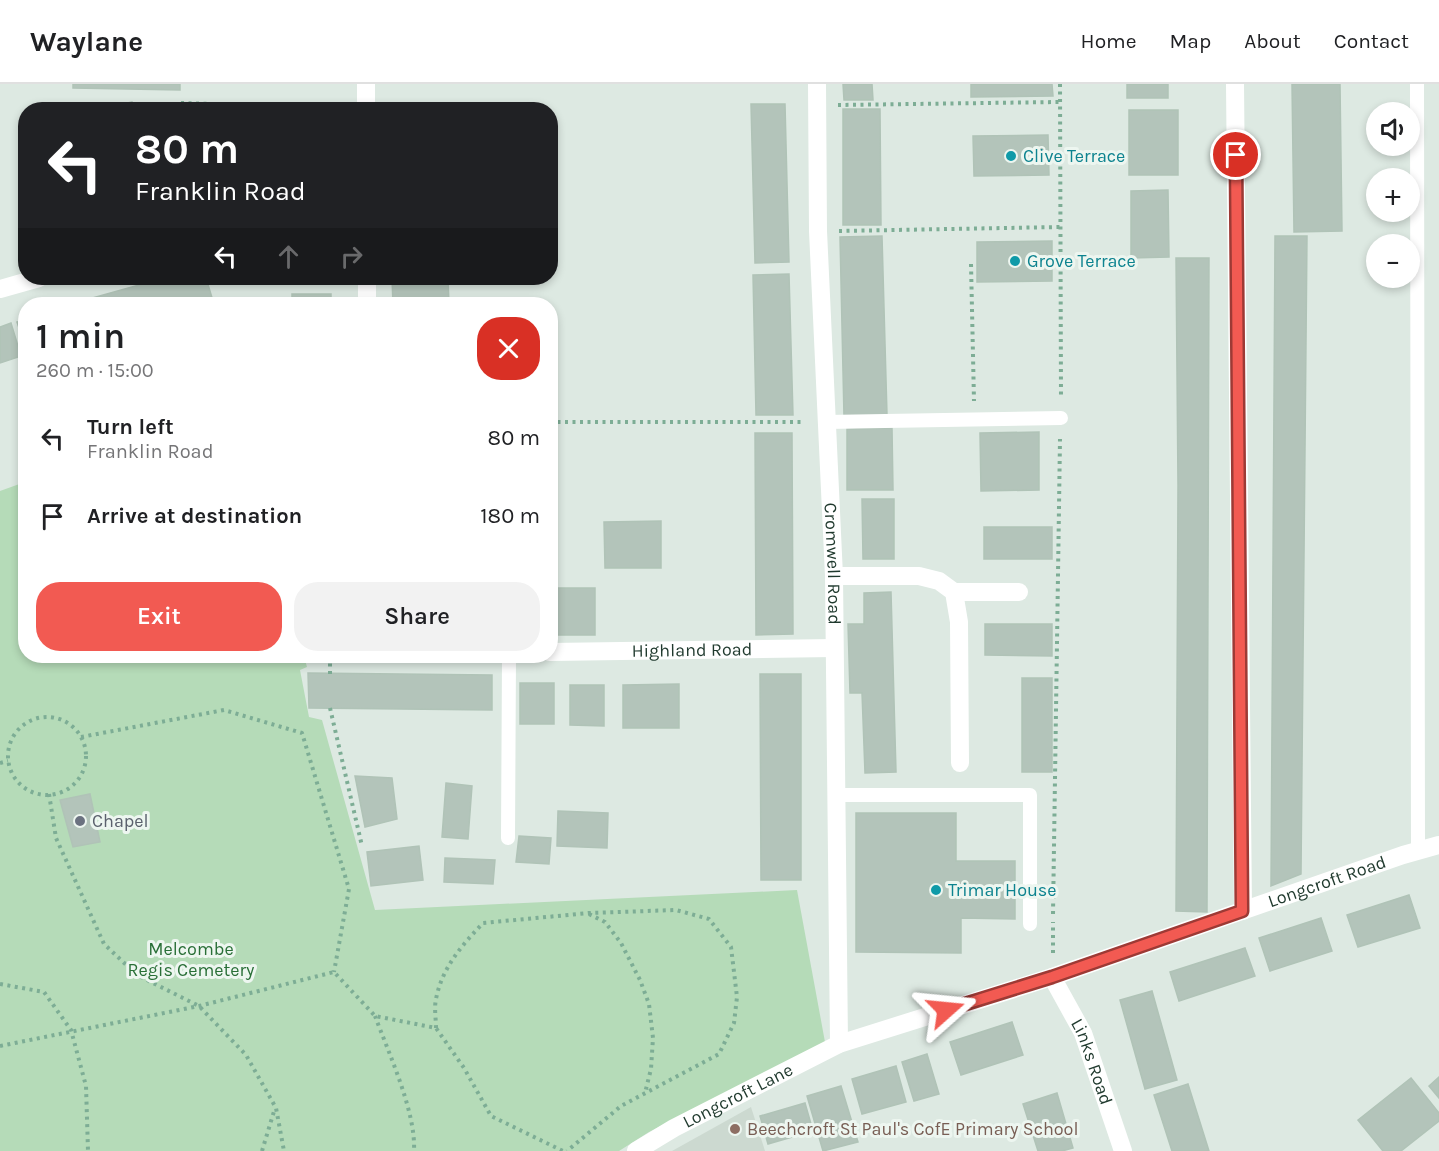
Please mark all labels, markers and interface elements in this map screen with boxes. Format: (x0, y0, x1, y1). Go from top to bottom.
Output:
text: Waylane (30, 25, 143, 58)
text: Home (1081, 29, 1137, 53)
text: Map (1170, 29, 1211, 53)
text: About (1244, 29, 1301, 53)
text: Contact (1334, 29, 1409, 53)
map controls (1366, 102, 1420, 288)
button: sound (1366, 102, 1420, 156)
text: 80 m (135, 124, 239, 174)
icon: left (36, 126, 114, 204)
pin (1210, 129, 1261, 180)
icon: arrive (1219, 138, 1252, 171)
place label: Clive Terrace (1023, 145, 1125, 167)
marker: Clive Terrace (1004, 149, 1018, 163)
button: + (1366, 168, 1420, 222)
text: Franklin Road (135, 175, 306, 207)
button: − (1366, 234, 1420, 288)
icon: left (209, 240, 242, 273)
icon: ahead (272, 240, 305, 273)
icon: right (335, 240, 368, 273)
place label: Grove Terrace (1027, 250, 1136, 272)
marker: Grove Terrace (1008, 254, 1022, 268)
text: 1 min (36, 315, 125, 357)
button: close (477, 317, 540, 380)
text: 260 m · 15:00 (36, 359, 154, 382)
text: Turn left (87, 414, 174, 440)
icon: left (36, 422, 69, 455)
text: 80 m (488, 425, 540, 451)
text: Franklin Road (87, 440, 213, 463)
icon: arrive (36, 500, 69, 533)
street label: Cromwell Road (820, 502, 846, 625)
text: Arrive at destination (87, 503, 302, 529)
text: 180 m (480, 503, 540, 529)
button: Exit (36, 582, 282, 651)
button: Share (294, 582, 540, 651)
street label: Highland Road (631, 638, 753, 662)
place label: Chapel (92, 810, 149, 832)
marker: Chapel (73, 814, 87, 828)
street label: Longcroft Road (1265, 851, 1389, 912)
place label: Trimar House (948, 879, 1057, 901)
marker: Trimar House (929, 883, 943, 897)
park label: Melcombe Regis Cemetery (128, 938, 255, 981)
position arrow (914, 978, 978, 1042)
street label: Links Road (1066, 1015, 1118, 1108)
street label: Longcroft Lane (679, 1058, 797, 1133)
place label: Beechcroft St Paul's CofE Primary School (747, 1118, 1079, 1140)
marker: Beechcroft St Paul's CofE Primary School (728, 1122, 742, 1136)

